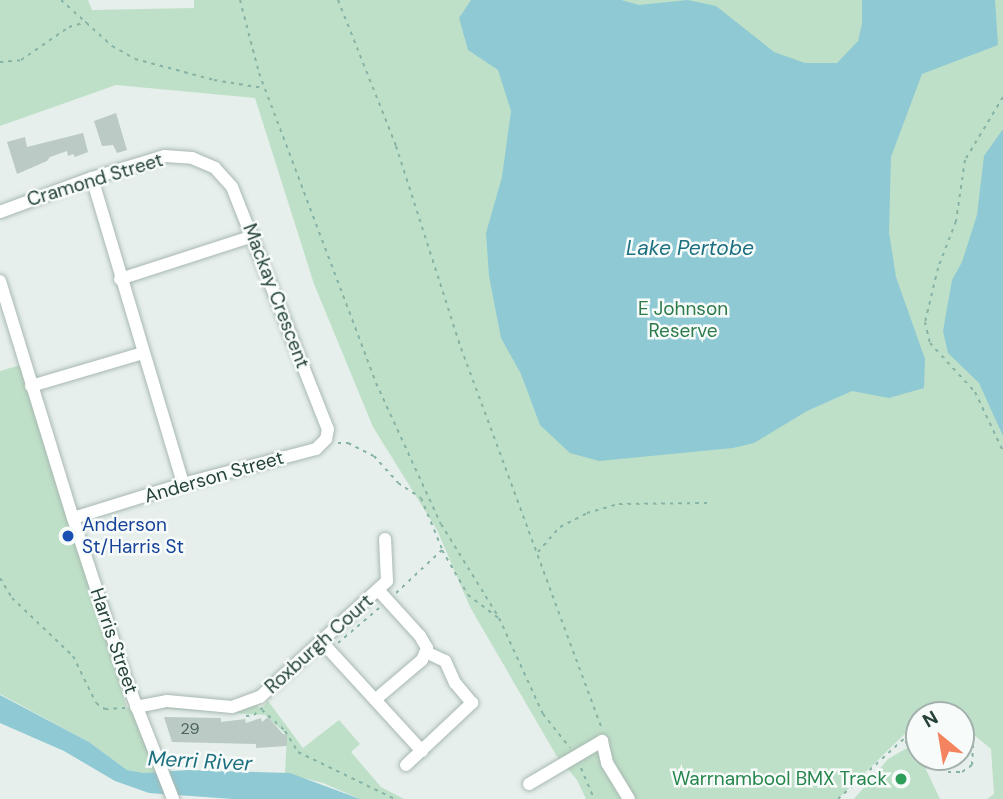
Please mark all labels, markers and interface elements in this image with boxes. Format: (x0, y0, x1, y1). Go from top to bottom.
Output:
street label: Cramond Street (24, 148, 166, 212)
street label: Mackay Crescent (238, 221, 314, 371)
water label: Lake Pertobe (626, 235, 754, 261)
park label: E Johnson Reserve (638, 298, 728, 342)
street label: Anderson Street (142, 446, 286, 508)
place label: Anderson St/Harris St (82, 514, 184, 558)
marker: Anderson St/Harris St (60, 528, 76, 544)
street label: Harris Street (85, 585, 143, 697)
street label: Roxburgh Court (260, 590, 378, 698)
north arrow (905, 701, 975, 771)
text: N (918, 705, 942, 733)
house number: 29 (180, 719, 200, 739)
water label: Merri River (147, 746, 253, 776)
place label: Warrnambool BMX Track (672, 768, 887, 790)
marker: Warrnambool BMX Track (893, 771, 909, 787)

